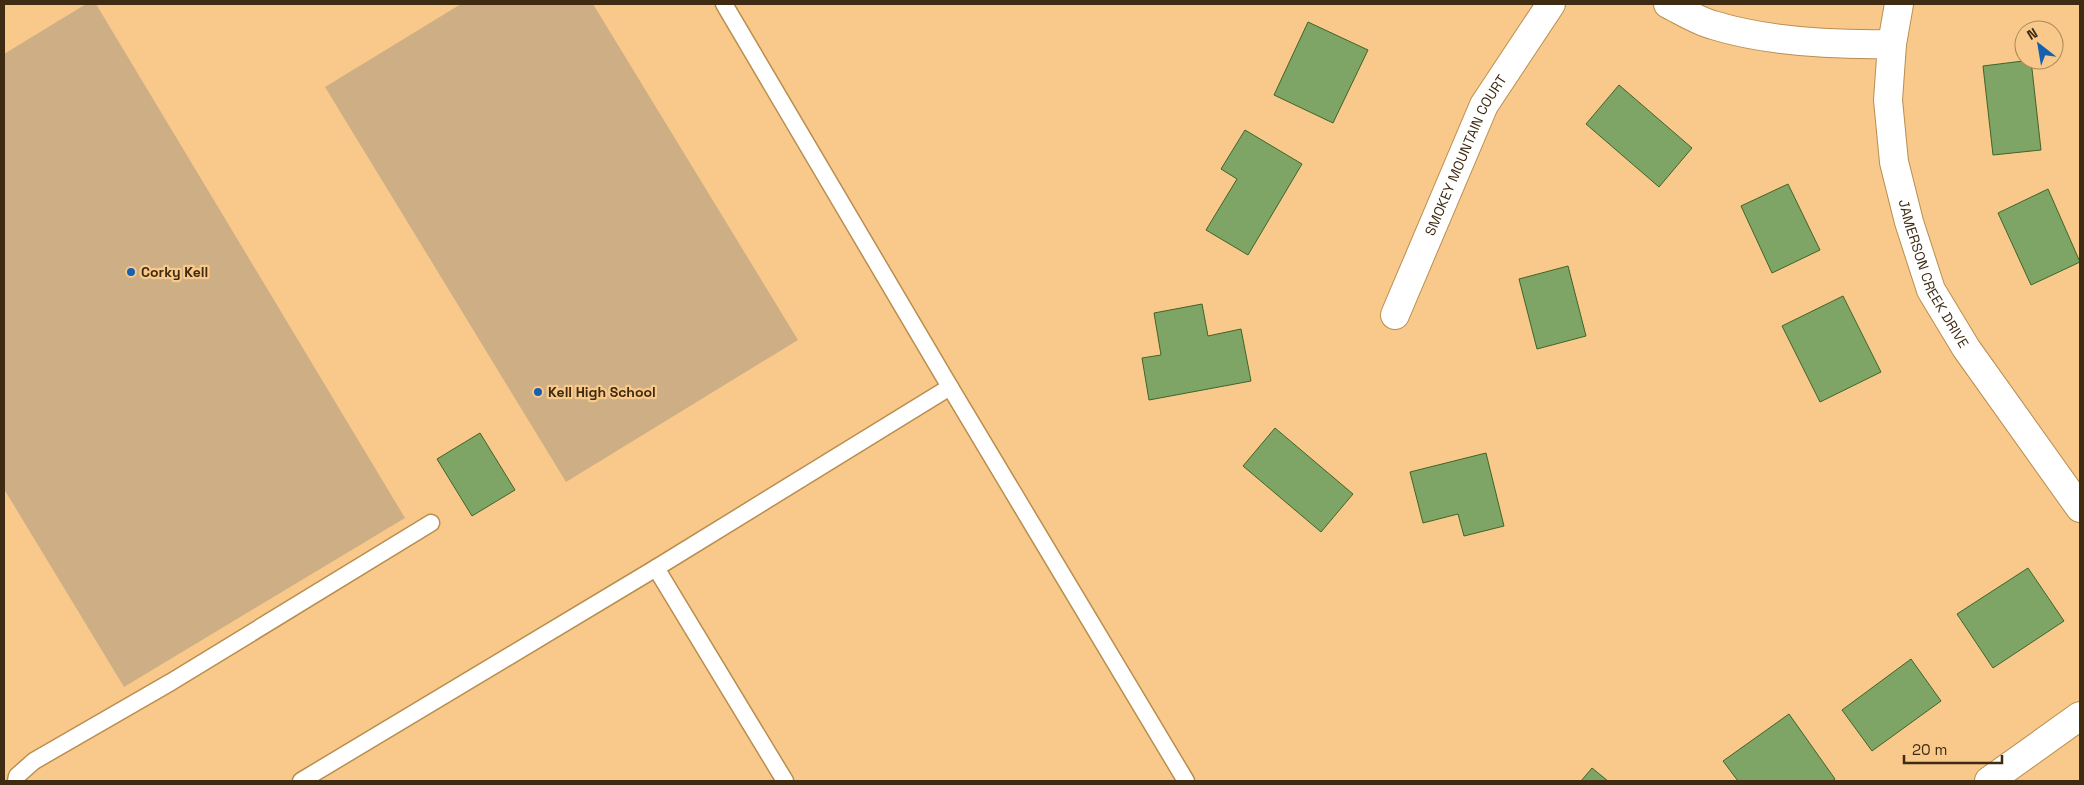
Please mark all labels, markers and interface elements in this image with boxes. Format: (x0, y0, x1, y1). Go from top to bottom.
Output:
north arrow (2014, 20, 2064, 70)
text: N (2024, 24, 2041, 44)
street label: SMOKEY MOUNTAIN COURT (1421, 71, 1511, 238)
street label: JAMERSON CREEK DRIVE (1895, 197, 1973, 351)
place label: Corky Kell (141, 263, 208, 281)
marker: Corky Kell (125, 266, 137, 278)
place label: Kell High School (548, 383, 656, 401)
marker: Kell High School (532, 386, 544, 398)
scale bar (1904, 732, 2002, 764)
text: 20 m (1912, 740, 1947, 759)

